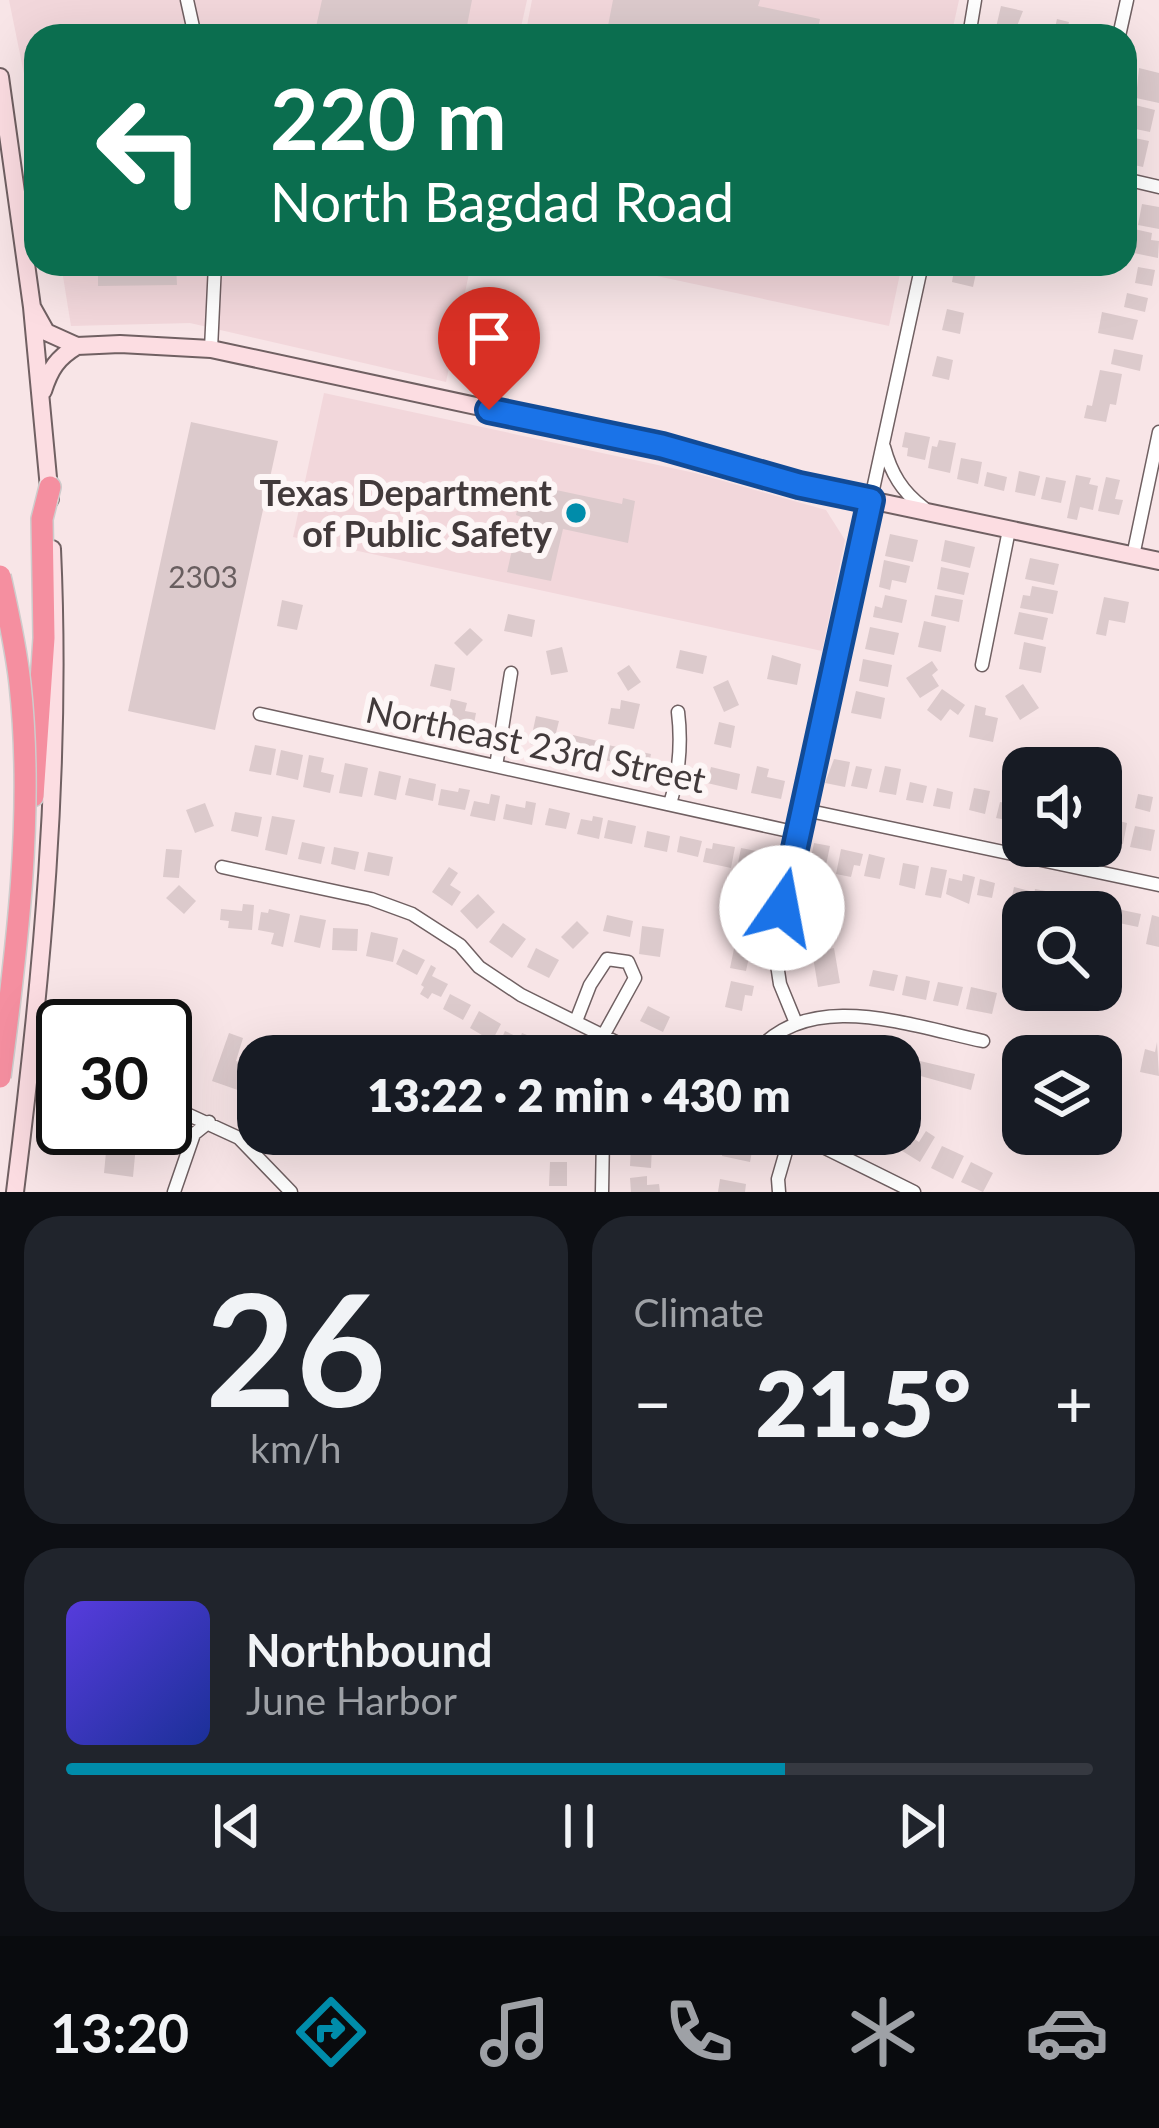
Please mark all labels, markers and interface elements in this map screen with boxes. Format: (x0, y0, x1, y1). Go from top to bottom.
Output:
text: 220 m (270, 67, 507, 168)
icon: left (72, 72, 228, 228)
text: North Bagdad Road (270, 169, 734, 234)
pin (438, 287, 540, 410)
icon: arrive (456, 305, 522, 371)
place label: Texas Department of Public Safety (259, 470, 553, 555)
marker: Texas Department of Public Safety (563, 500, 589, 526)
house number: 2303 (168, 558, 238, 594)
street label: Northeast 23rd Street (362, 686, 710, 802)
map controls (1002, 747, 1122, 1155)
button: sound (1002, 747, 1122, 867)
position arrow (719, 845, 845, 971)
button: search (1002, 891, 1122, 1011)
speed limit sign: 30 (36, 999, 192, 1155)
button: layers (1002, 1035, 1122, 1155)
text: 13:22 · 2 min · 430 m (367, 1068, 791, 1122)
text: 26 (205, 1253, 386, 1440)
text: Climate (634, 1289, 764, 1335)
text: 21.5° (755, 1348, 971, 1456)
text: − (634, 1363, 672, 1442)
text: + (1055, 1363, 1093, 1442)
text: km/h (250, 1425, 341, 1471)
text: Northbound (246, 1623, 492, 1677)
text: June Harbor (246, 1677, 457, 1723)
icon: previous (204, 1793, 270, 1859)
icon: pause (546, 1793, 612, 1859)
icon: next (889, 1793, 955, 1859)
icon: directions (289, 1990, 373, 2074)
icon: music (473, 1990, 557, 2074)
icon: phone (657, 1990, 741, 2074)
icon: climate (841, 1990, 925, 2074)
icon: car (1025, 1990, 1109, 2074)
text: 13:20 (50, 2000, 189, 2065)

